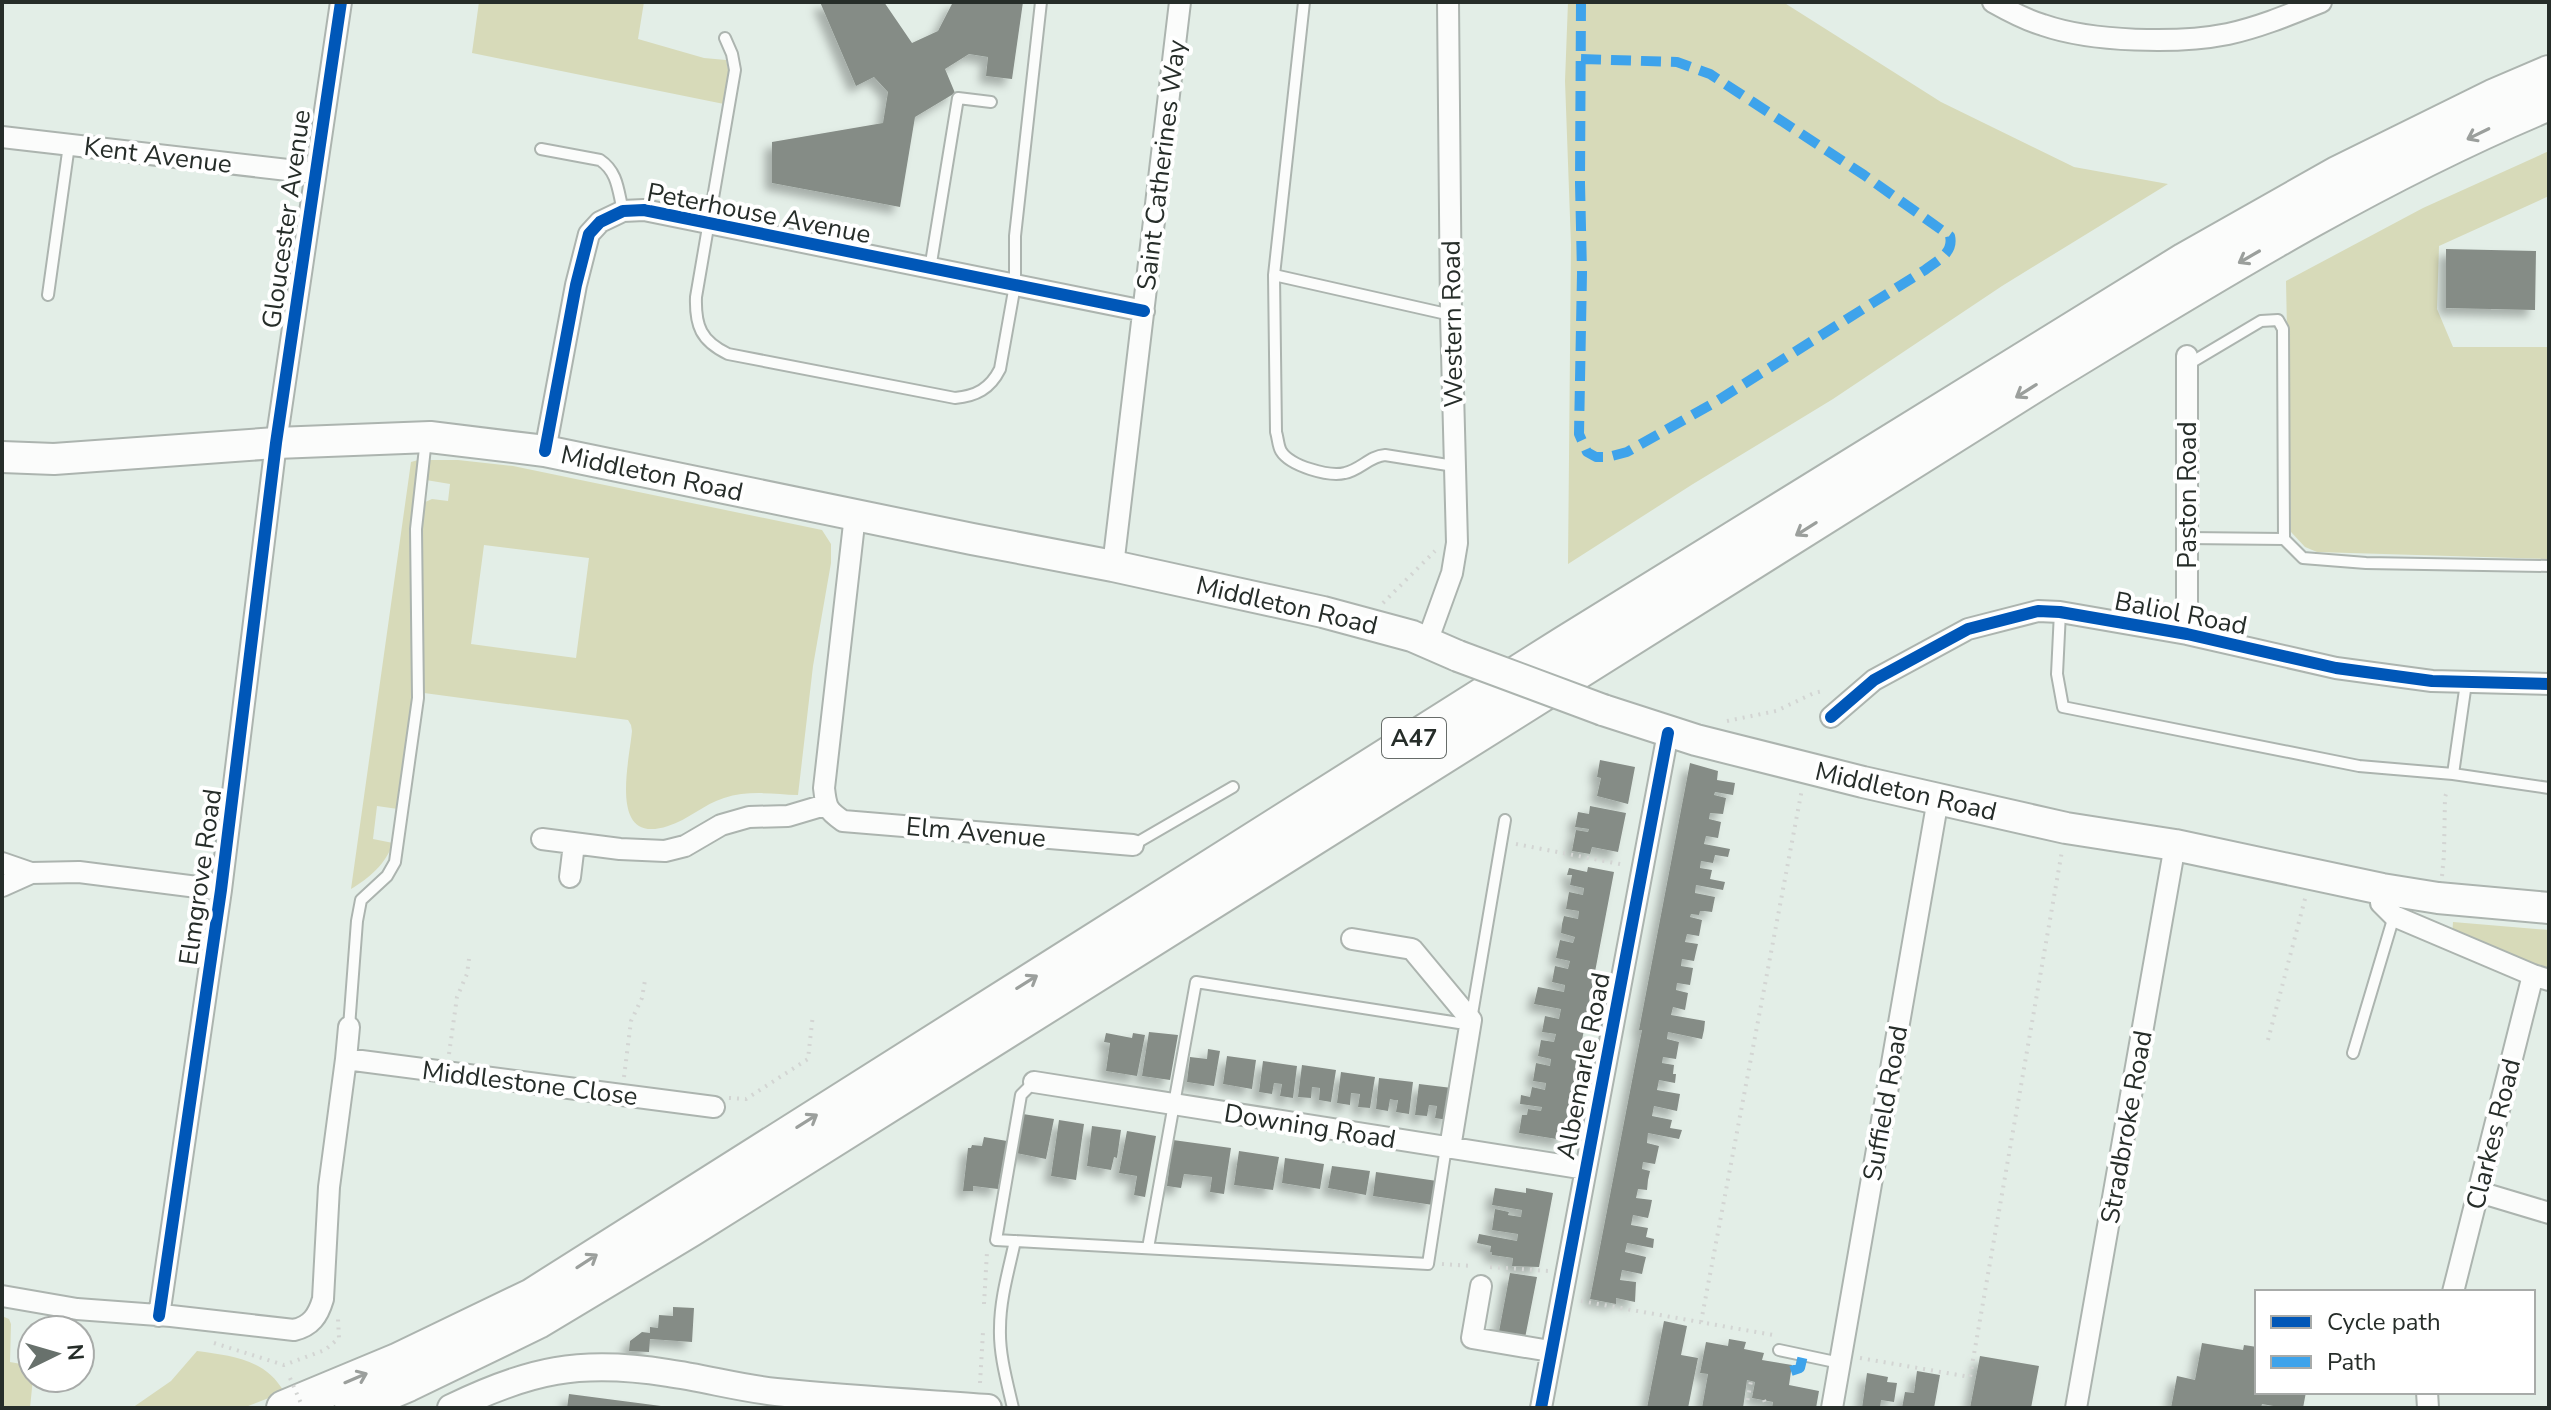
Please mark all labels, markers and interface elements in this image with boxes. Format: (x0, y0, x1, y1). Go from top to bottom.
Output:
street label: Saint Catherines Way (1129, 37, 1194, 292)
street label: Gloucester Avenue (254, 107, 319, 331)
one-way arrow (2466, 127, 2490, 142)
street label: Kent Avenue (82, 129, 234, 182)
street label: Peterhouse Avenue (644, 175, 874, 252)
street label: Western Road (1434, 240, 1471, 408)
one-way arrow (2237, 250, 2261, 265)
one-way arrow (2015, 383, 2038, 399)
street label: Paston Road (2170, 421, 2205, 569)
street label: Middleton Road (558, 437, 746, 510)
one-way arrow (1795, 521, 1817, 537)
street label: Middleton Road (1193, 568, 1381, 643)
street label: Baliol Road (2112, 583, 2250, 643)
road number: A47 (1382, 718, 1446, 758)
street label: Middleton Road (1812, 754, 2000, 829)
street label: Elmgrove Road (171, 787, 230, 968)
street label: Elm Avenue (905, 809, 1047, 856)
street label: Albemarle Road (1548, 970, 1619, 1162)
one-way arrow (1015, 974, 1038, 990)
street label: Suffield Road (1855, 1023, 1916, 1183)
street label: Stradbroke Road (2092, 1028, 2161, 1226)
street label: Middlestone Close (420, 1053, 640, 1114)
street label: Clarkes Road (2458, 1055, 2529, 1213)
street label: Downing Road (1222, 1096, 1398, 1157)
one-way arrow (795, 1113, 818, 1129)
one-way arrow (576, 1252, 598, 1269)
legend (2255, 1290, 2535, 1394)
text: Cycle path (2327, 1306, 2441, 1338)
north arrow (16, 1314, 96, 1394)
text: N (59, 1343, 91, 1362)
text: Path (2327, 1346, 2376, 1378)
one-way arrow (343, 1369, 368, 1384)

